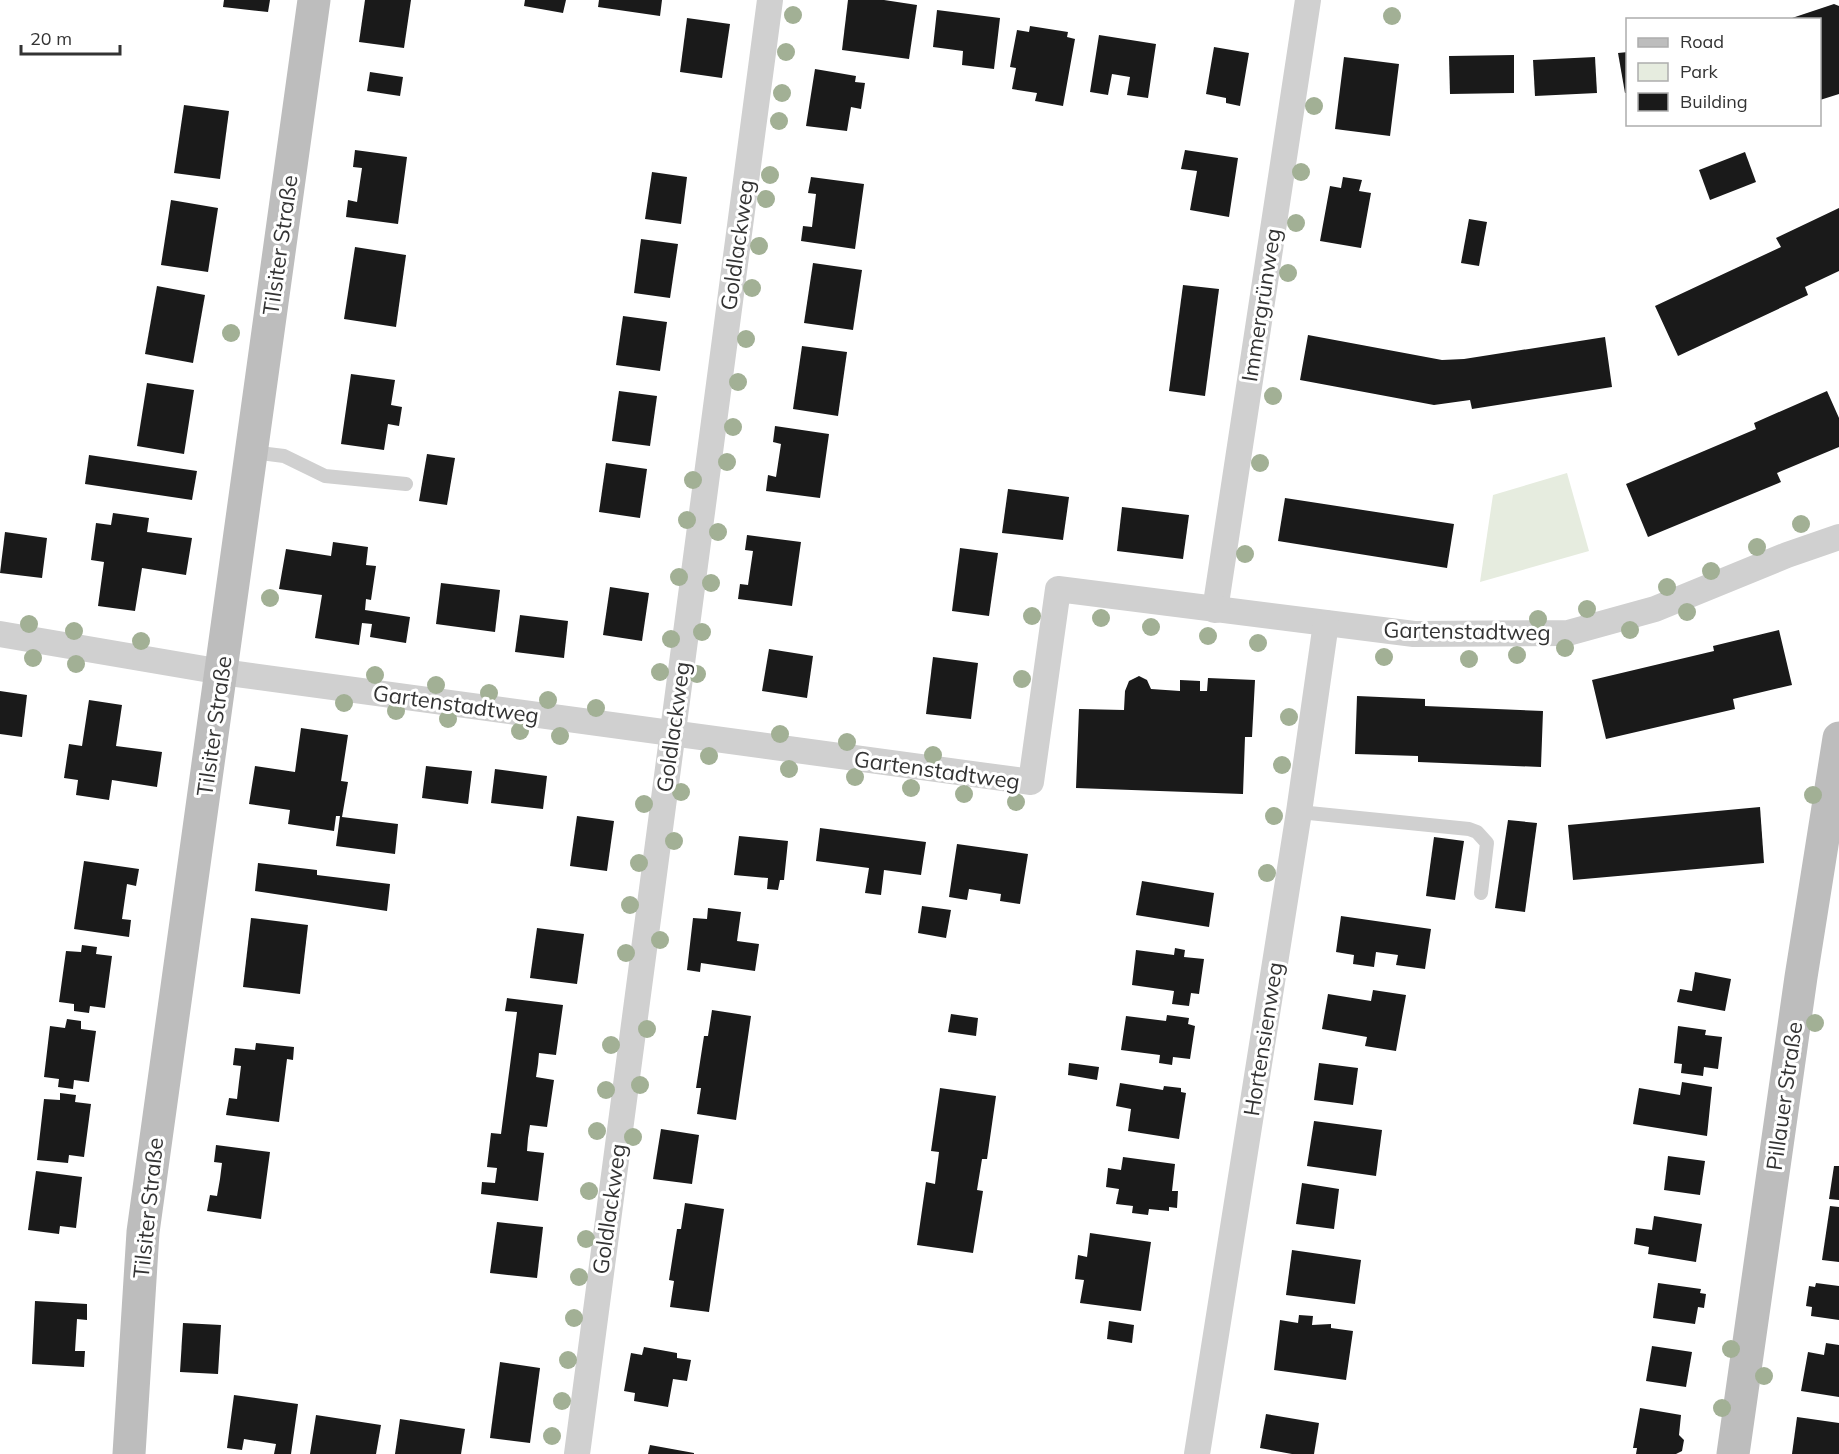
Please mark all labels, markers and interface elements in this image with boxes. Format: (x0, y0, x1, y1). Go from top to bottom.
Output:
scale bar (21, 18, 120, 56)
legend (1626, 18, 1821, 126)
text: 20 m (30, 27, 72, 50)
text: Road (1680, 30, 1724, 53)
text: Park (1680, 60, 1719, 83)
text: Building (1680, 90, 1748, 113)
street label: Tilsiter Straße (256, 173, 304, 317)
street label: Goldlackweg (714, 178, 760, 312)
street label: Immergrünweg (1235, 226, 1287, 384)
street label: Gartenstadtweg (1383, 616, 1551, 646)
street label: Tilsiter Straße (190, 654, 238, 798)
street label: Goldlackweg (650, 660, 696, 794)
street label: Gartenstadtweg (371, 678, 541, 730)
street label: Gartenstadtweg (852, 744, 1022, 796)
street label: Hortensienweg (1237, 960, 1289, 1118)
street label: Pillauer Straße (1760, 1020, 1808, 1172)
street label: Tilsiter Straße (127, 1136, 169, 1280)
street label: Goldlackweg (586, 1142, 632, 1276)

